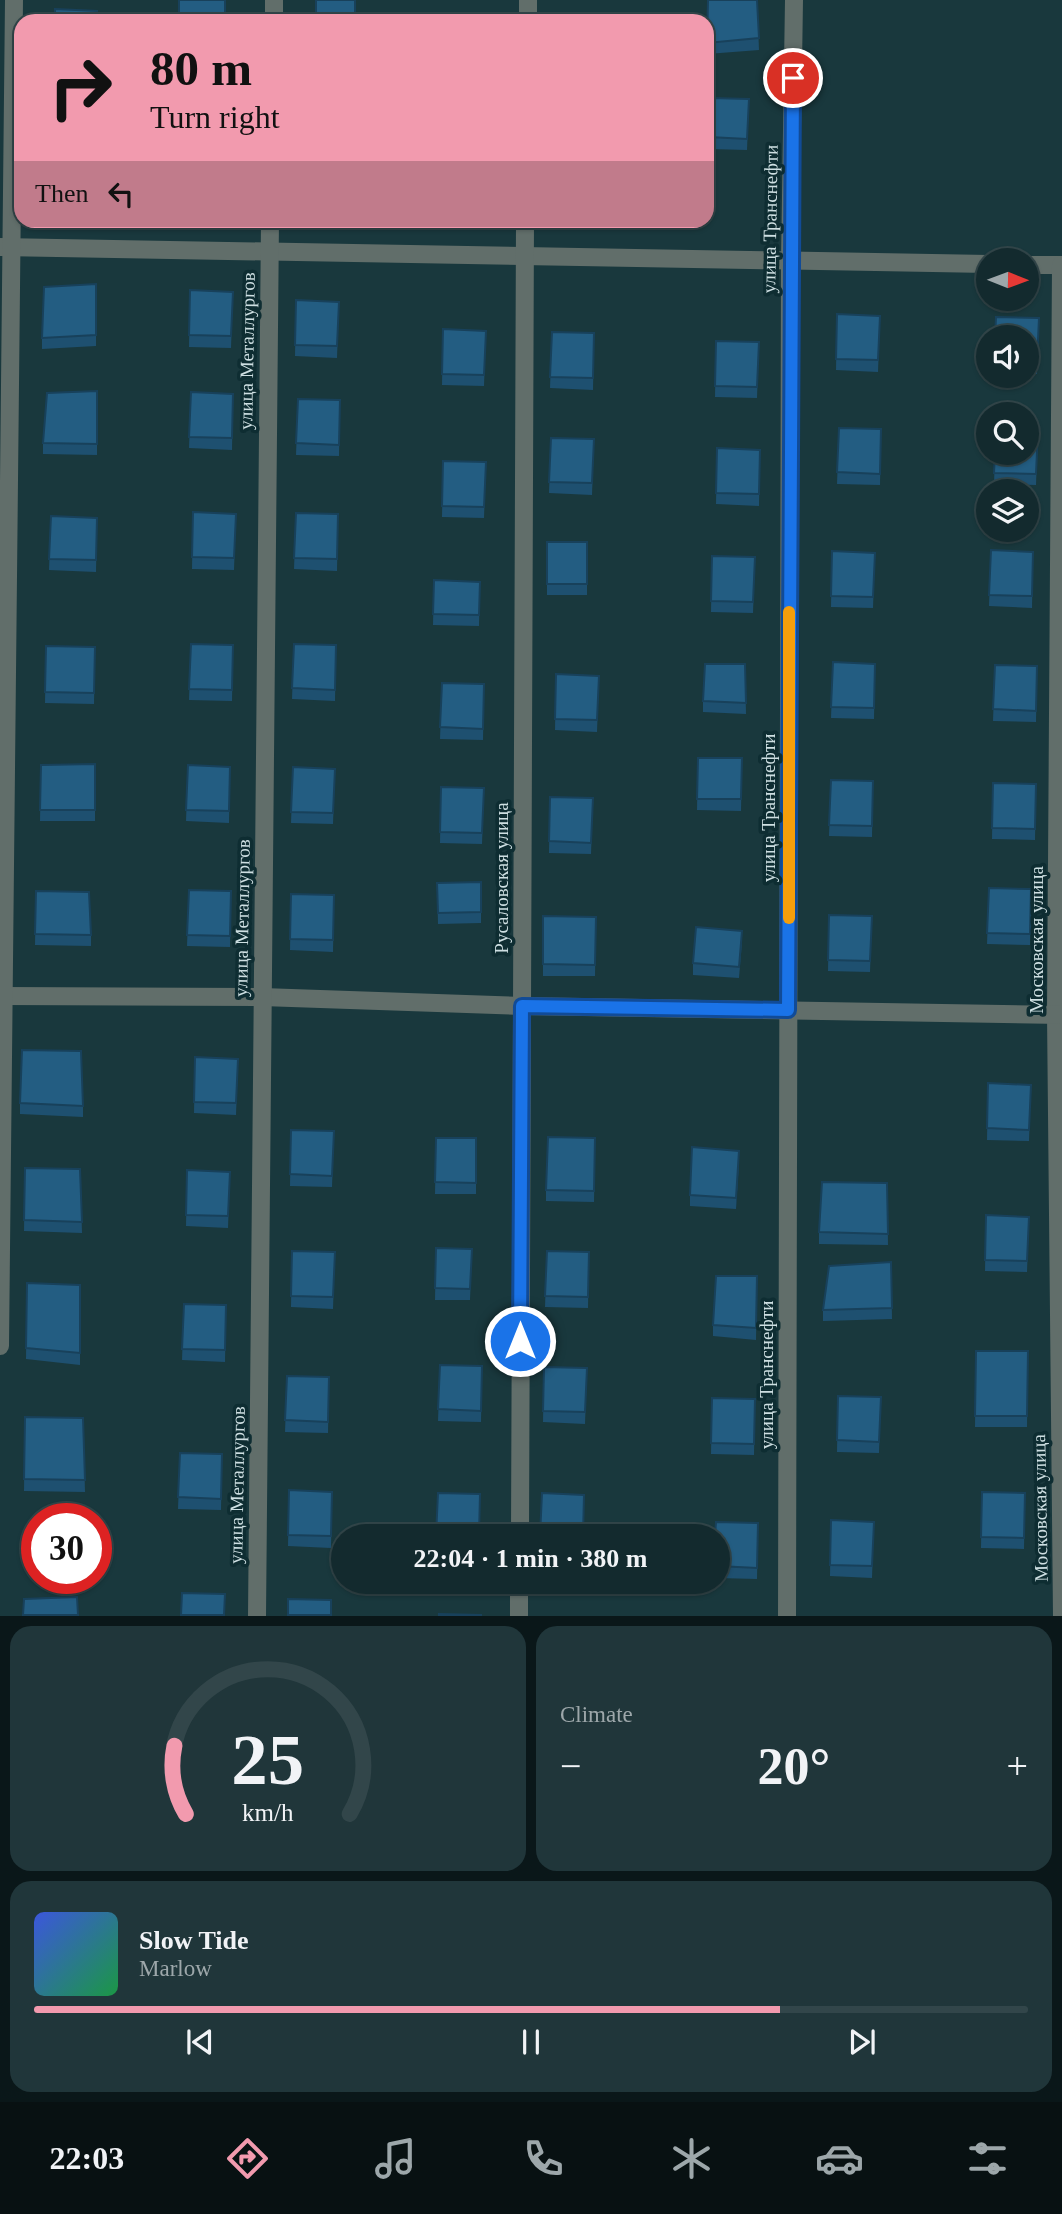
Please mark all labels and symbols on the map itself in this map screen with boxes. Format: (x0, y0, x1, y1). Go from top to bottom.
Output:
pin (763, 48, 823, 108)
street label: улица Транснефти (758, 144, 782, 294)
north arrow (976, 248, 1040, 312)
street label: улица Металлургов (235, 272, 259, 430)
street label: улица Транснефти (758, 734, 779, 882)
street label: Русаловская улица (491, 802, 512, 954)
street label: улица Металлургов (230, 839, 254, 997)
street label: Московская улица (1026, 866, 1047, 1014)
street label: улица Транснефти (756, 1301, 777, 1449)
position arrow (483, 1304, 557, 1378)
street label: улица Металлургов (225, 1406, 249, 1564)
street label: Московская улица (1028, 1433, 1052, 1582)
speed limit sign: 30 (21, 1503, 112, 1594)

